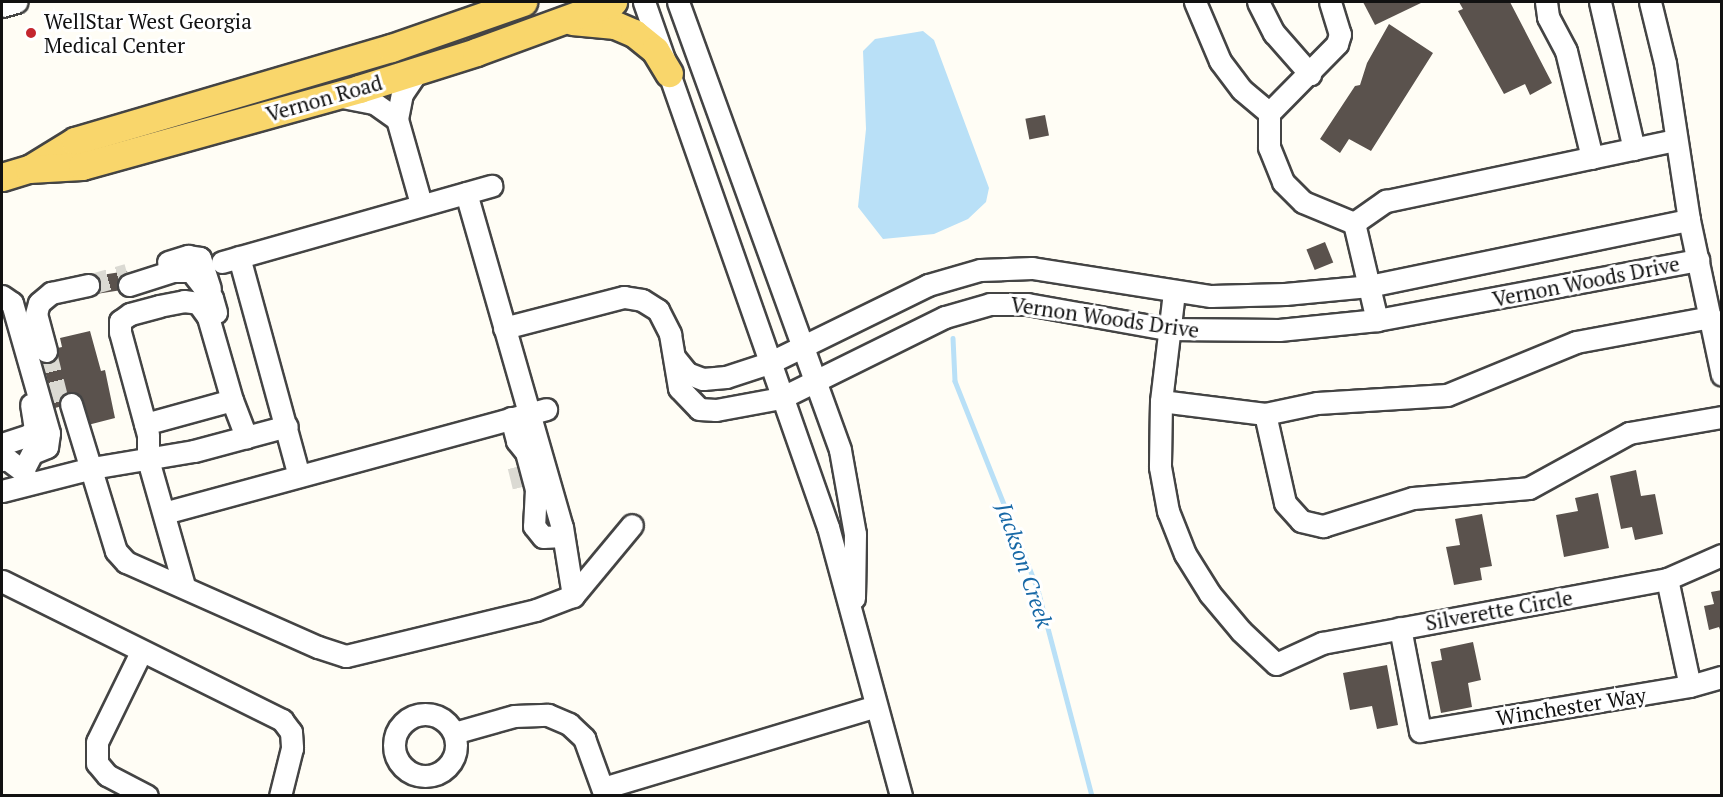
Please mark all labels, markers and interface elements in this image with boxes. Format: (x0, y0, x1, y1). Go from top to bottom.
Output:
place label: WellStar West Georgia Medical Center (44, 8, 252, 58)
marker: WellStar West Georgia Medical Center (22, 24, 40, 42)
street label: Vernon Road (263, 69, 385, 127)
street label: Vernon Woods Drive (1490, 250, 1682, 312)
street label: Vernon Woods Drive (1009, 291, 1201, 343)
water label: Jackson Creek (991, 499, 1059, 631)
street label: Silverette Circle (1423, 585, 1575, 635)
street label: Winchester Way (1494, 682, 1648, 730)

